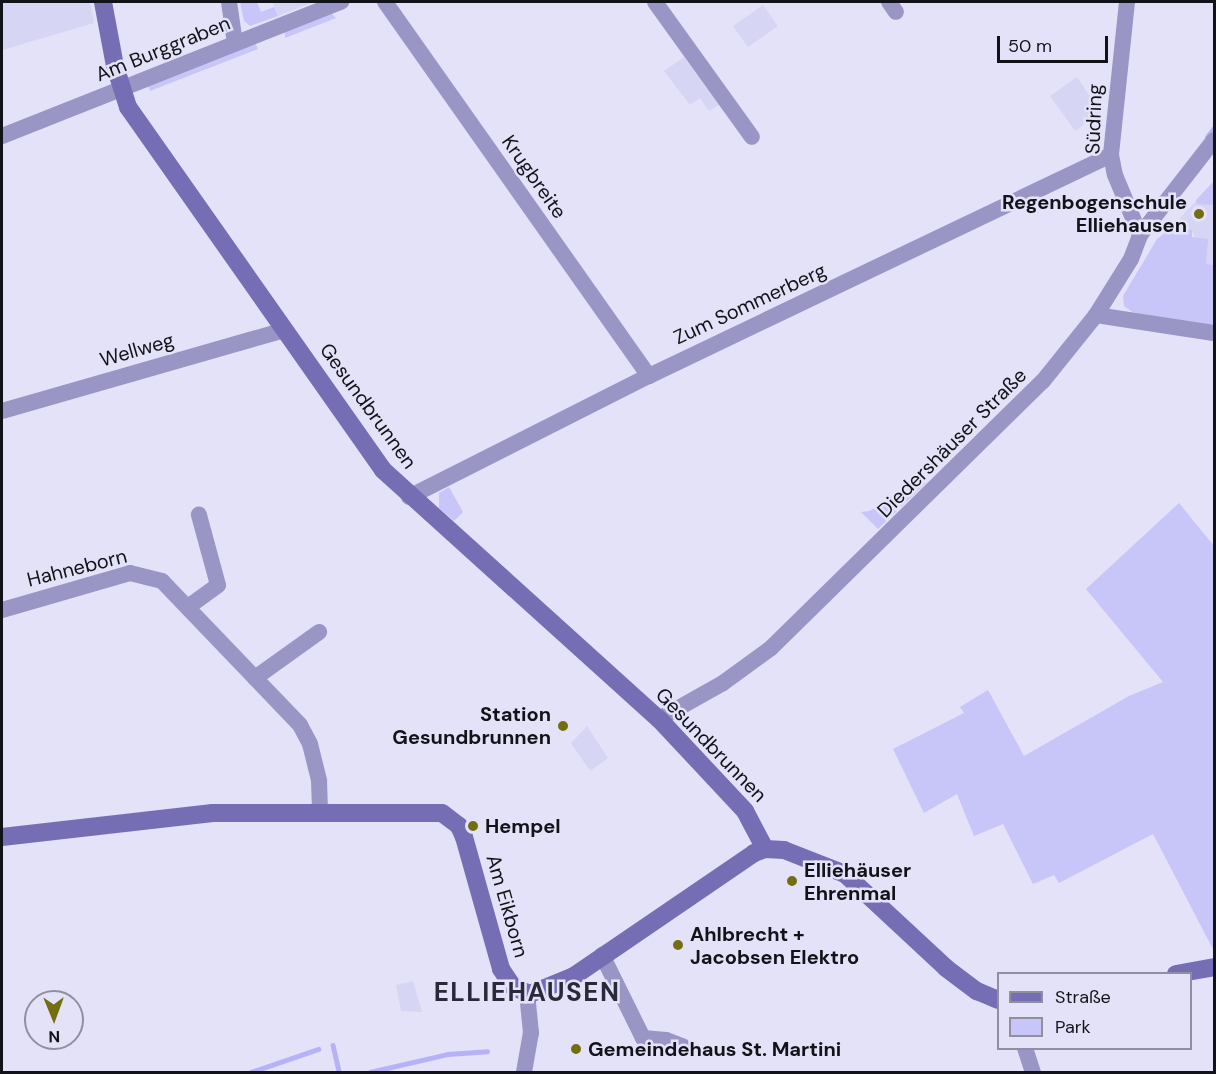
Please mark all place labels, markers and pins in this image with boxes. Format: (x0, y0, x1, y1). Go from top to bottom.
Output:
place label: Regenbogenschule Elliehausen (1002, 190, 1187, 237)
marker: Regenbogenschule Elliehausen (1192, 207, 1206, 221)
place label: Station Gesundbrunnen (392, 702, 551, 749)
marker: Station Gesundbrunnen (556, 719, 570, 733)
place label: Hempel (485, 814, 561, 838)
marker: Hempel (466, 819, 480, 833)
place label: Elliehäuser Ehrenmal (804, 858, 911, 905)
marker: Elliehäuser Ehrenmal (785, 874, 799, 888)
place label: Ahlbrecht + Jacobsen Elektro (690, 922, 859, 969)
marker: Ahlbrecht + Jacobsen Elektro (671, 938, 685, 952)
place label: Gemeindehaus St. Martini (588, 1037, 841, 1061)
marker: Gemeindehaus St. Martini (569, 1042, 583, 1056)

